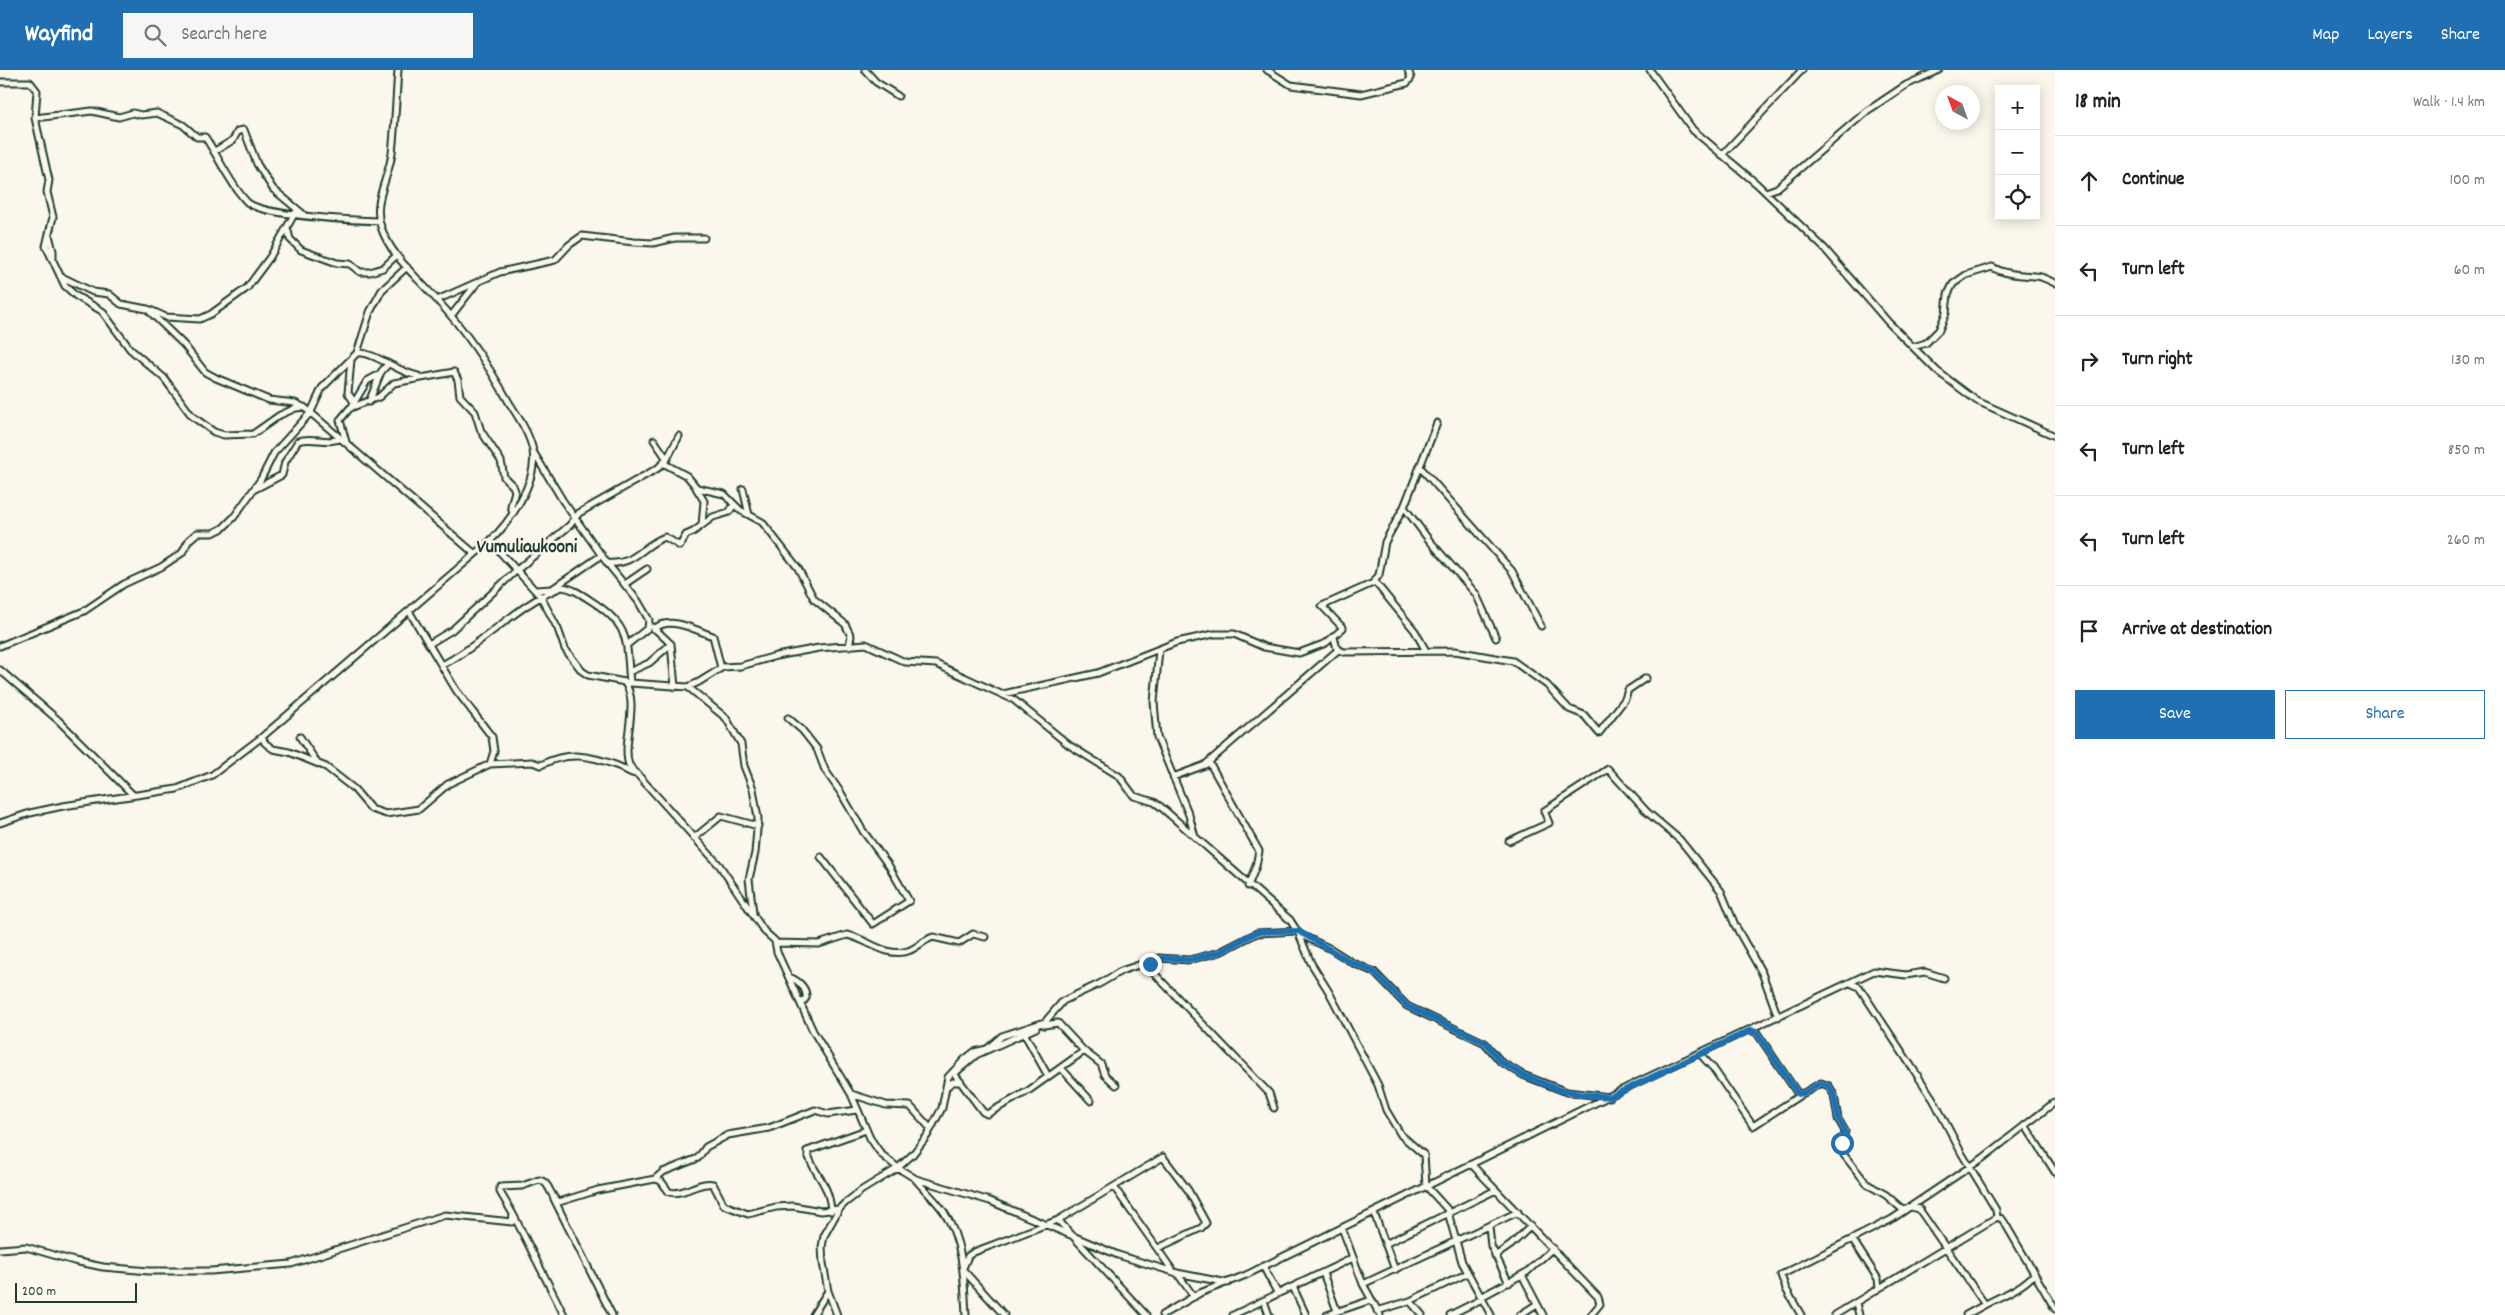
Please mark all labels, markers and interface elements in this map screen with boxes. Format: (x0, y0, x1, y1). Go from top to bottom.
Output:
search box (123, 13, 473, 58)
text: Wayfind (25, 18, 93, 52)
icon: search (141, 21, 169, 49)
text: Search here (181, 22, 267, 49)
text: Map (2312, 23, 2339, 48)
text: Layers (2367, 23, 2413, 48)
text: Share (2441, 23, 2480, 48)
north arrow (1935, 85, 1980, 130)
map controls (1995, 85, 2040, 220)
button: + (1995, 85, 2040, 130)
text: 18 min (2075, 88, 2121, 118)
text: Walk · 1.4 km (2413, 91, 2485, 114)
button: − (1995, 130, 2040, 175)
icon: ahead (2075, 167, 2103, 195)
text: Continue (2122, 167, 2184, 194)
text: 100 m (2449, 169, 2485, 192)
button: locate (1995, 175, 2040, 220)
icon: left (2075, 257, 2103, 285)
text: Turn left (2122, 257, 2185, 284)
text: 60 m (2454, 259, 2485, 282)
icon: right (2075, 347, 2103, 375)
text: Turn right (2122, 347, 2193, 374)
text: 130 m (2451, 349, 2485, 372)
icon: left (2075, 437, 2103, 465)
text: Turn left (2122, 437, 2185, 464)
text: 850 m (2448, 439, 2485, 462)
icon: left (2075, 527, 2103, 555)
text: Turn left (2122, 527, 2185, 554)
text: 260 m (2447, 529, 2485, 552)
district label: Vumuliaukooni (477, 535, 578, 562)
icon: arrive (2075, 617, 2103, 645)
text: Arrive at destination (2122, 617, 2272, 644)
button: Save (2075, 690, 2275, 739)
button: Share (2285, 690, 2485, 739)
route end (1139, 953, 1162, 976)
route start (1831, 1132, 1854, 1155)
scale bar (15, 1280, 138, 1303)
text: 200 m (22, 1282, 56, 1302)

